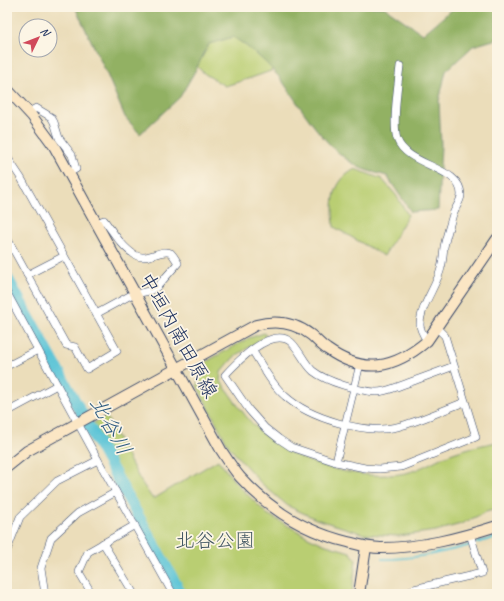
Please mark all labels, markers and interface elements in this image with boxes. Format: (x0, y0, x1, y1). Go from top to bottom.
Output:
north arrow (18, 18, 58, 58)
text: N (38, 24, 54, 40)
street label: 中垣内南田原線 (134, 268, 223, 403)
water label: 北谷川 (84, 392, 138, 460)
park label: 北谷公園 (175, 528, 255, 553)

